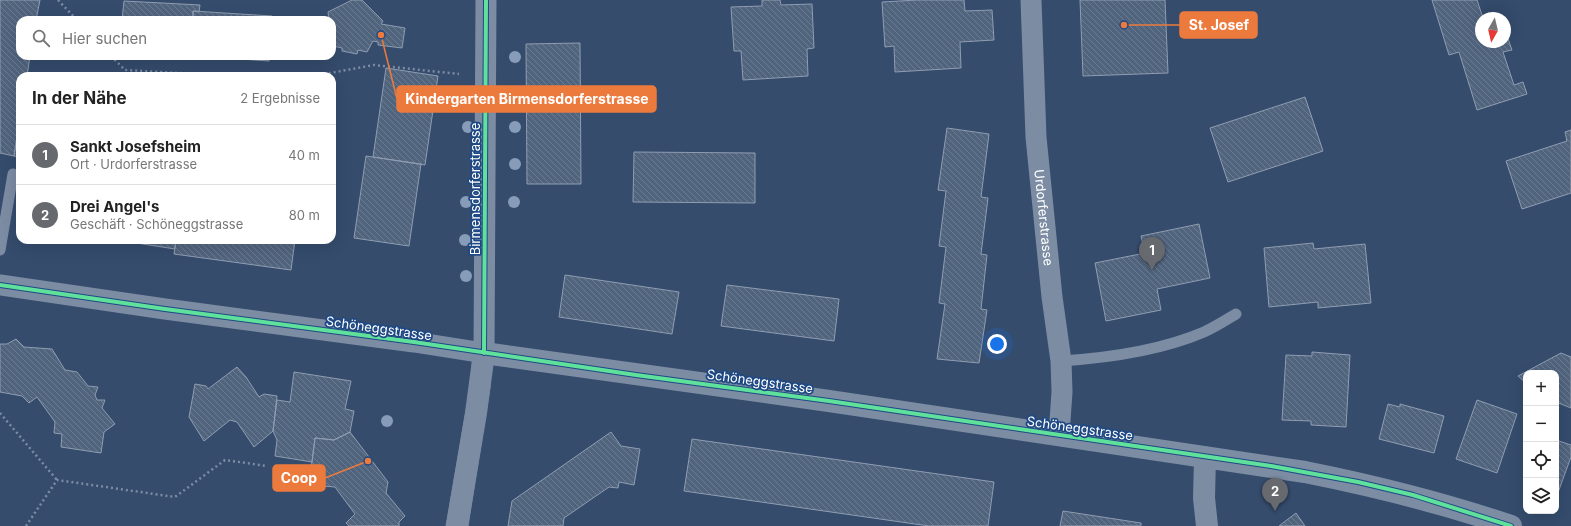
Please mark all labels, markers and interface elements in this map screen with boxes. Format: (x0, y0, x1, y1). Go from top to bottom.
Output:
callout: St. Josef (1180, 12, 1257, 38)
north arrow (1475, 12, 1511, 48)
search box (16, 16, 336, 60)
text: St. Josef (1189, 16, 1250, 33)
icon: search (30, 27, 52, 49)
text: Hier suchen (62, 29, 147, 48)
callout: Kindergarten Birmensdorferstrasse (397, 86, 656, 112)
text: In der Nähe (32, 88, 127, 108)
text: 2 Ergebnisse (240, 90, 320, 106)
text: Kindergarten Birmensdorferstrasse (405, 90, 649, 107)
street label: Birmensdorferstrasse (467, 123, 483, 255)
text: Sankt Josefsheim (70, 137, 201, 156)
text: 1 (42, 147, 48, 163)
text: 40 m (288, 147, 320, 163)
text: Ort · Urdorferstrasse (70, 156, 197, 172)
street label: Urdorferstrasse (1031, 169, 1057, 267)
text: Drei Angel's (70, 197, 160, 216)
text: 2 (41, 207, 49, 223)
text: 80 m (289, 207, 320, 223)
text: Geschäft · Schöneggstrasse (70, 216, 243, 232)
pin: 1 (1139, 237, 1165, 270)
street label: Schöneggstrasse (325, 313, 433, 343)
your location (987, 334, 1007, 354)
street label: Schöneggstrasse (706, 366, 814, 396)
map controls (1523, 370, 1559, 514)
button: + (1523, 370, 1559, 406)
button: − (1523, 406, 1559, 442)
street label: Schöneggstrasse (1026, 413, 1134, 443)
button: locate (1523, 442, 1559, 478)
callout: Coop (273, 465, 325, 491)
text: Coop (281, 469, 317, 486)
pin: 2 (1262, 478, 1288, 511)
button: layers (1523, 478, 1559, 514)

